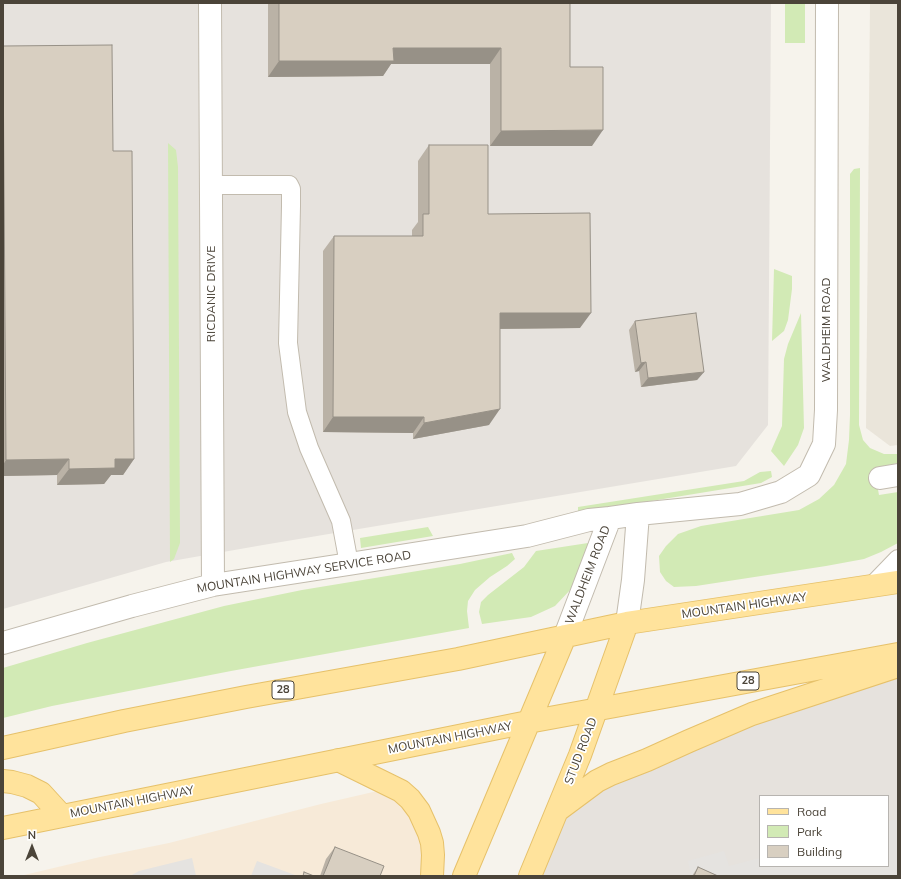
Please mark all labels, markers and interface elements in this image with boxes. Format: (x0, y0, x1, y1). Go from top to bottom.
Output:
street label: RICDANIC DRIVE (204, 246, 218, 342)
street label: WALDHEIM ROAD (819, 278, 833, 382)
street label: WALDHEIM ROAD (562, 523, 614, 627)
street label: MOUNTAIN HIGHWAY SERVICE ROAD (196, 548, 412, 596)
street label: MOUNTAIN HIGHWAY (681, 590, 807, 622)
road number: 28 (737, 672, 759, 690)
road number: 28 (272, 681, 294, 699)
street label: STUD ROAD (562, 715, 600, 787)
street label: MOUNTAIN HIGHWAY (387, 719, 513, 757)
street label: MOUNTAIN HIGHWAY (69, 783, 195, 821)
legend (759, 795, 889, 867)
text: Road (797, 804, 826, 819)
text: Park (797, 824, 822, 839)
north arrow (12, 827, 52, 867)
text: N (28, 828, 36, 842)
text: Building (797, 844, 842, 859)

